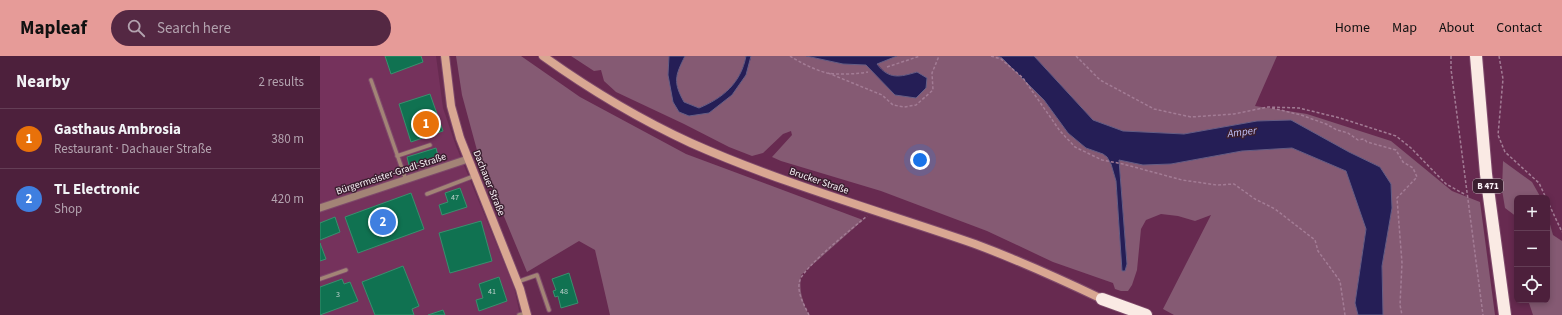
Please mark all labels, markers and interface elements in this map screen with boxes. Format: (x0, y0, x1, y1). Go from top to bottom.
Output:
search box (111, 10, 391, 46)
text: Mapleaf (20, 15, 87, 42)
icon: search (125, 17, 147, 39)
text: Search here (157, 18, 231, 39)
text: Home (1335, 18, 1370, 38)
text: Map (1392, 18, 1417, 38)
text: About (1439, 18, 1474, 38)
text: Contact (1496, 18, 1542, 38)
text: Nearby (16, 70, 70, 94)
text: 2 results (259, 73, 304, 91)
pin: 1 (413, 109, 439, 139)
text: Gasthaus Ambrosia (54, 119, 181, 140)
water label: Amper (1226, 123, 1259, 141)
text: 1 (26, 130, 32, 148)
text: 380 m (271, 130, 304, 148)
text: Restaurant · Dachauer Straße (54, 140, 212, 158)
street label: Dachauer Straße (469, 148, 509, 218)
street label: Bürgermeister-Gradl-Straße (334, 150, 448, 198)
your location (910, 150, 930, 170)
street label: Brucker Straße (787, 164, 851, 198)
text: TL Electronic (54, 179, 140, 200)
road number: B 471 (1473, 179, 1503, 193)
text: 2 (26, 190, 32, 208)
text: 420 m (271, 190, 304, 208)
house number: 47 (451, 192, 459, 203)
map controls (1514, 195, 1550, 303)
button: + (1514, 195, 1550, 231)
text: Shop (54, 200, 82, 218)
pin: 2 (370, 207, 396, 237)
button: − (1514, 231, 1550, 267)
button: locate (1514, 267, 1550, 303)
house number: 41 (488, 286, 496, 297)
house number: 48 (560, 286, 568, 297)
house number: 3 (336, 289, 340, 300)

